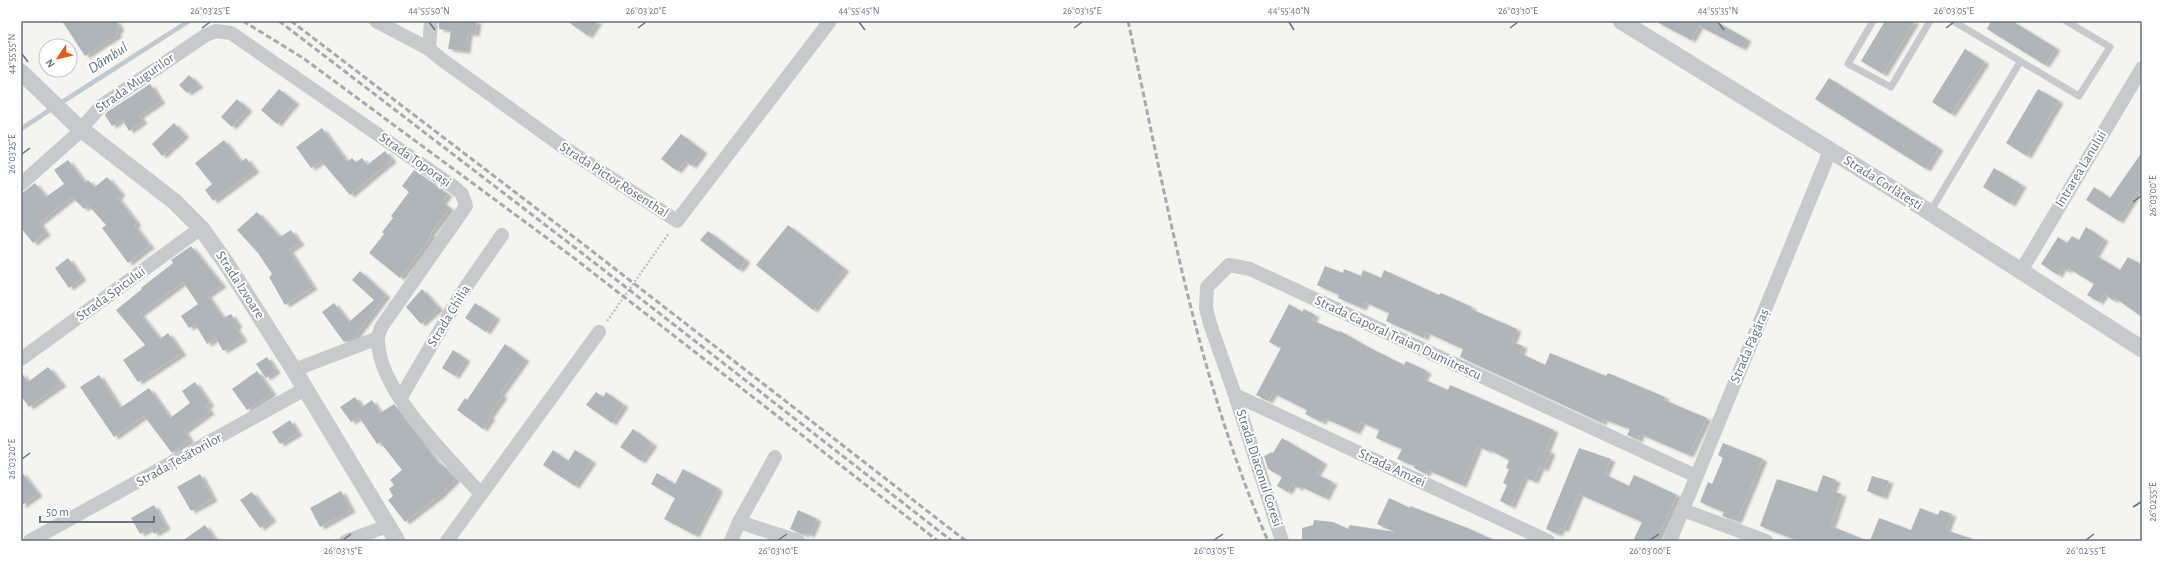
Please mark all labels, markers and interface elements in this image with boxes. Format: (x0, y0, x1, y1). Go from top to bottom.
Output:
text: 26°03'25"E (190, 6, 230, 16)
text: 44°55'50"N (408, 6, 450, 16)
text: 26°03'20"E (626, 6, 667, 16)
text: 44°55'45"N (838, 6, 880, 16)
text: 26°03'15"E (1063, 6, 1101, 16)
text: 44°55'40"N (1268, 6, 1310, 16)
text: 26°03'10"E (1498, 6, 1538, 16)
text: 44°55'35"N (1698, 6, 1738, 16)
text: 26°03'05"E (1934, 6, 1974, 16)
text: 44°55'55"N (7, 34, 17, 74)
north arrow (38, 38, 78, 78)
water label: Dâmbul (85, 40, 131, 76)
street label: Strada Mugurilor (93, 51, 177, 115)
text: N (44, 57, 57, 70)
street label: Intrarea Lanului (2053, 128, 2109, 210)
street label: Strada Toporași (376, 130, 453, 191)
text: 26°03'25"E (7, 134, 17, 174)
street label: Strada Pictor Rosenthal (557, 140, 671, 220)
street label: Strada Corlătești (1841, 153, 1925, 214)
text: 26°03'00"E (2148, 175, 2158, 217)
street label: Strada Izvoare (213, 249, 267, 321)
street label: Strada Spicului (74, 264, 148, 324)
street label: Strada Chilia (425, 282, 473, 349)
street label: Strada Caporal Traian Dumitrescu (1313, 293, 1483, 383)
street label: Strada Făgăraș (1728, 307, 1773, 386)
street label: Strada Diaconul Coresi (1233, 408, 1285, 528)
street label: Strada Țesătorilor (134, 430, 225, 490)
text: 26°03'20"E (7, 438, 17, 479)
street label: Strada Amzei (1356, 446, 1428, 490)
text: 26°02'55"E (2148, 482, 2158, 522)
scale bar (40, 498, 154, 524)
text: 50 m (46, 506, 69, 518)
text: 26°03'15"E (324, 546, 362, 556)
text: 26°03'10"E (758, 546, 798, 556)
text: 26°03'05"E (1194, 546, 1234, 556)
text: 26°03'00"E (1629, 546, 1671, 556)
text: 26°02'55"E (2066, 546, 2106, 556)

